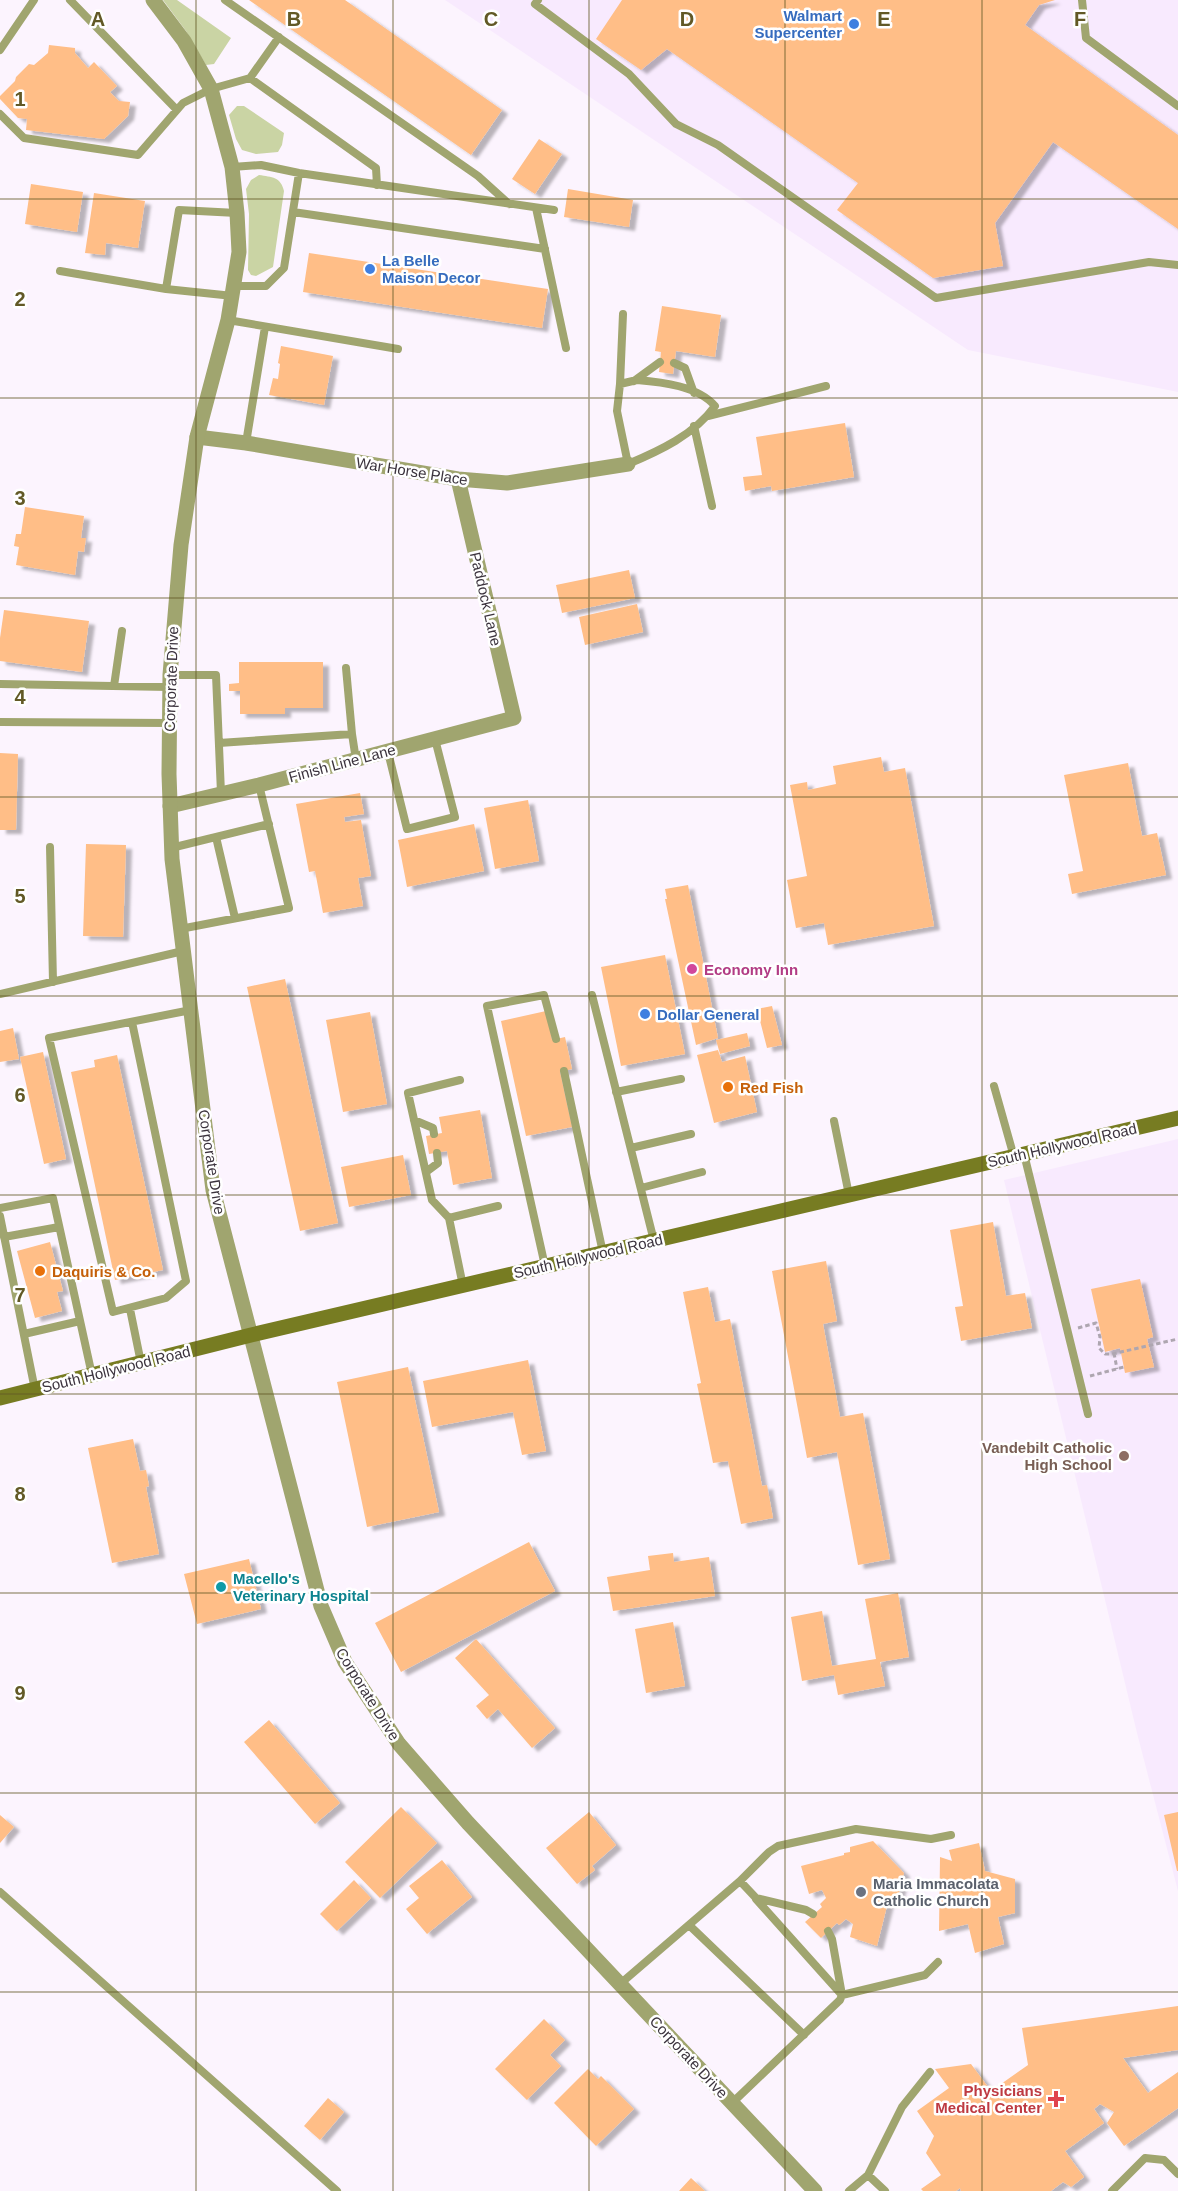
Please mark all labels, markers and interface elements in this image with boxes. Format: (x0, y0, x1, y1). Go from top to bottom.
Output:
place label: Walmart Supercenter (754, 7, 842, 41)
text: A (91, 8, 105, 30)
text: B (287, 8, 301, 30)
text: C (484, 8, 498, 30)
text: D (680, 8, 694, 30)
text: E (877, 8, 891, 30)
text: F (1074, 8, 1086, 30)
marker: Walmart Supercenter (847, 17, 861, 31)
text: 1 (14, 88, 26, 110)
place label: La Belle Maison Decor (382, 252, 481, 286)
marker: La Belle Maison Decor (363, 262, 377, 276)
text: 2 (14, 288, 26, 310)
street label: War Horse Place (355, 454, 469, 488)
text: 3 (14, 487, 26, 509)
street label: Paddock Lane (467, 550, 505, 648)
street label: Corporate Drive (161, 626, 181, 732)
text: 4 (14, 686, 26, 708)
street label: Finish Line Lane (287, 741, 397, 785)
text: 5 (14, 885, 26, 907)
place label: Economy Inn (704, 961, 798, 978)
marker: Economy Inn (685, 962, 699, 976)
place label: Dollar General (657, 1006, 760, 1023)
marker: Dollar General (638, 1007, 652, 1021)
place label: Red Fish (740, 1079, 803, 1096)
marker: Red Fish (721, 1080, 735, 1094)
text: 6 (14, 1084, 26, 1106)
street label: Corporate Drive (195, 1108, 229, 1216)
street label: South Hollywood Road (986, 1120, 1138, 1170)
street label: South Hollywood Road (512, 1231, 664, 1281)
place label: Daquiris & Co. (52, 1263, 155, 1280)
marker: Daquiris & Co. (33, 1264, 47, 1278)
text: 7 (14, 1284, 26, 1306)
street label: South Hollywood Road (40, 1342, 192, 1396)
place label: Vandebilt Catholic High School (982, 1439, 1112, 1473)
marker: Vandebilt Catholic High School (1117, 1449, 1131, 1463)
text: 8 (14, 1483, 26, 1505)
place label: Macello's Veterinary Hospital (233, 1570, 369, 1604)
marker: Macello's Veterinary Hospital (214, 1580, 228, 1594)
street label: Corporate Drive (333, 1645, 403, 1743)
text: 9 (14, 1682, 26, 1704)
place label: Maria Immacolata Catholic Church (873, 1875, 1000, 1909)
marker: Maria Immacolata Catholic Church (854, 1885, 868, 1899)
street label: Corporate Drive (647, 2012, 731, 2102)
place label: Physicians Medical Center (935, 2082, 1042, 2116)
marker: Physicians Medical Center (1047, 2090, 1065, 2108)

